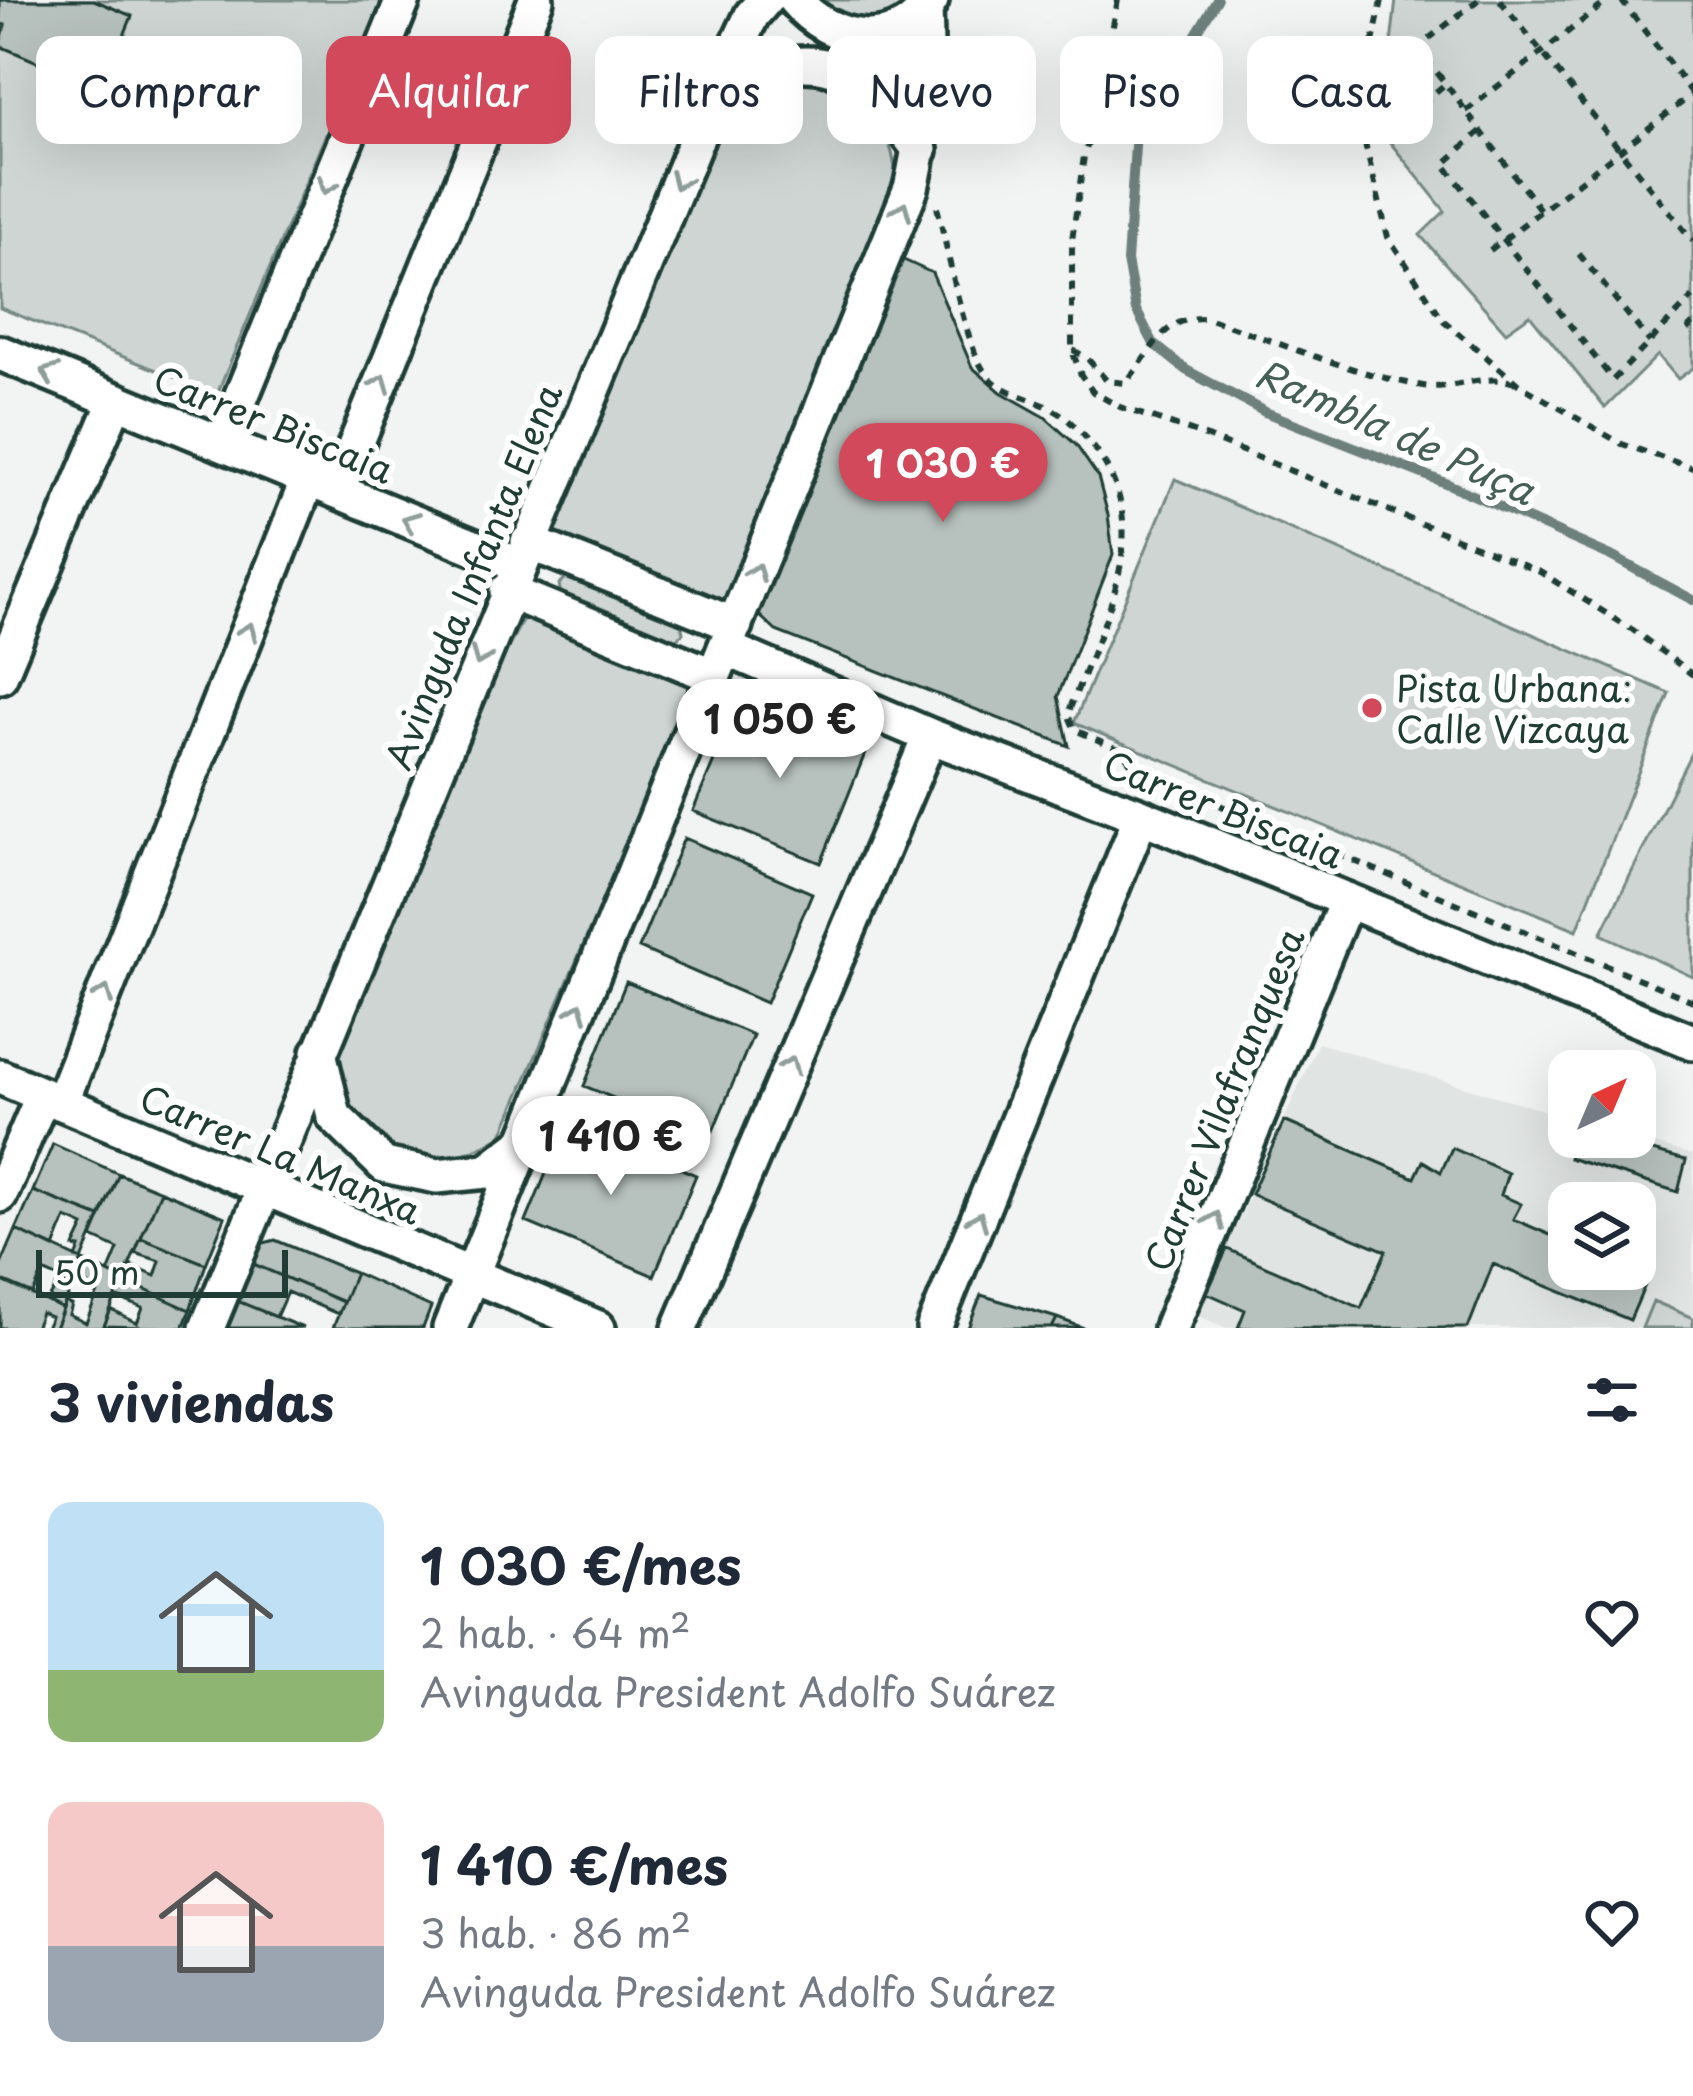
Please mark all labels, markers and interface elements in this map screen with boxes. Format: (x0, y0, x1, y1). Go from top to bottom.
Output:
chip: Comprar (36, 36, 302, 144)
chip: Alquilar (326, 36, 571, 144)
chip: Filtros (595, 36, 803, 144)
chip: Nuevo (827, 36, 1036, 144)
chip: Piso (1060, 36, 1223, 144)
chip: Casa (1247, 36, 1433, 144)
one-way arrow (669, 169, 693, 190)
one-way arrow (317, 175, 341, 196)
one-way arrow (888, 201, 912, 222)
water label: Rambla de Puça (1247, 342, 1546, 519)
street label: Carrer Biscaia (146, 350, 402, 496)
one-way arrow (40, 363, 61, 387)
one-way arrow (367, 373, 391, 394)
street label: Avinguda Infanta Elena (370, 374, 574, 777)
pin: 1 030 € (832, 423, 1054, 525)
text: 1 030 € (866, 432, 1020, 491)
one-way arrow (400, 511, 421, 535)
one-way arrow (742, 562, 766, 583)
one-way arrow (233, 622, 258, 643)
one-way arrow (470, 645, 495, 666)
place label: Pista Urbana: Calle Vizcaya (1396, 660, 1632, 755)
pin: 1 050 € (669, 679, 891, 781)
text: 1 050 € (703, 688, 857, 747)
marker: Pista Urbana: Calle Vizcaya (1359, 695, 1385, 721)
street label: Carrer Biscaia (1096, 735, 1352, 881)
street label: Carrer Vilafranquesa (1129, 919, 1317, 1279)
one-way arrow (90, 984, 115, 1005)
one-way arrow (564, 1001, 588, 1022)
north arrow (1548, 1050, 1656, 1158)
map controls (1548, 1050, 1656, 1290)
one-way arrow (776, 1056, 800, 1078)
street label: Carrer La Manxa (132, 1069, 430, 1237)
pin: 1 410 € (500, 1096, 722, 1198)
text: 1 410 € (539, 1105, 683, 1164)
button: layers (1548, 1182, 1656, 1290)
one-way arrow (964, 1210, 988, 1231)
one-way arrow (1201, 1210, 1225, 1231)
scale bar (36, 1244, 288, 1297)
text: 50 m (54, 1246, 140, 1296)
text: 3 viviendas (48, 1362, 334, 1439)
icon: filters (1579, 1367, 1645, 1433)
text: 1 030 €/mes (420, 1525, 742, 1602)
icon: home (144, 1550, 288, 1694)
icon: heart (1579, 1589, 1645, 1655)
text: 2 hab. · 64 m² (420, 1602, 691, 1661)
text: Avinguda President Adolfo Suárez (420, 1661, 1056, 1720)
text: 1 410 €/mes (420, 1825, 728, 1902)
icon: home (144, 1850, 288, 1994)
icon: heart (1579, 1889, 1645, 1955)
text: 3 hab. · 86 m² (420, 1902, 691, 1961)
text: Avinguda President Adolfo Suárez (420, 1961, 1056, 2020)

